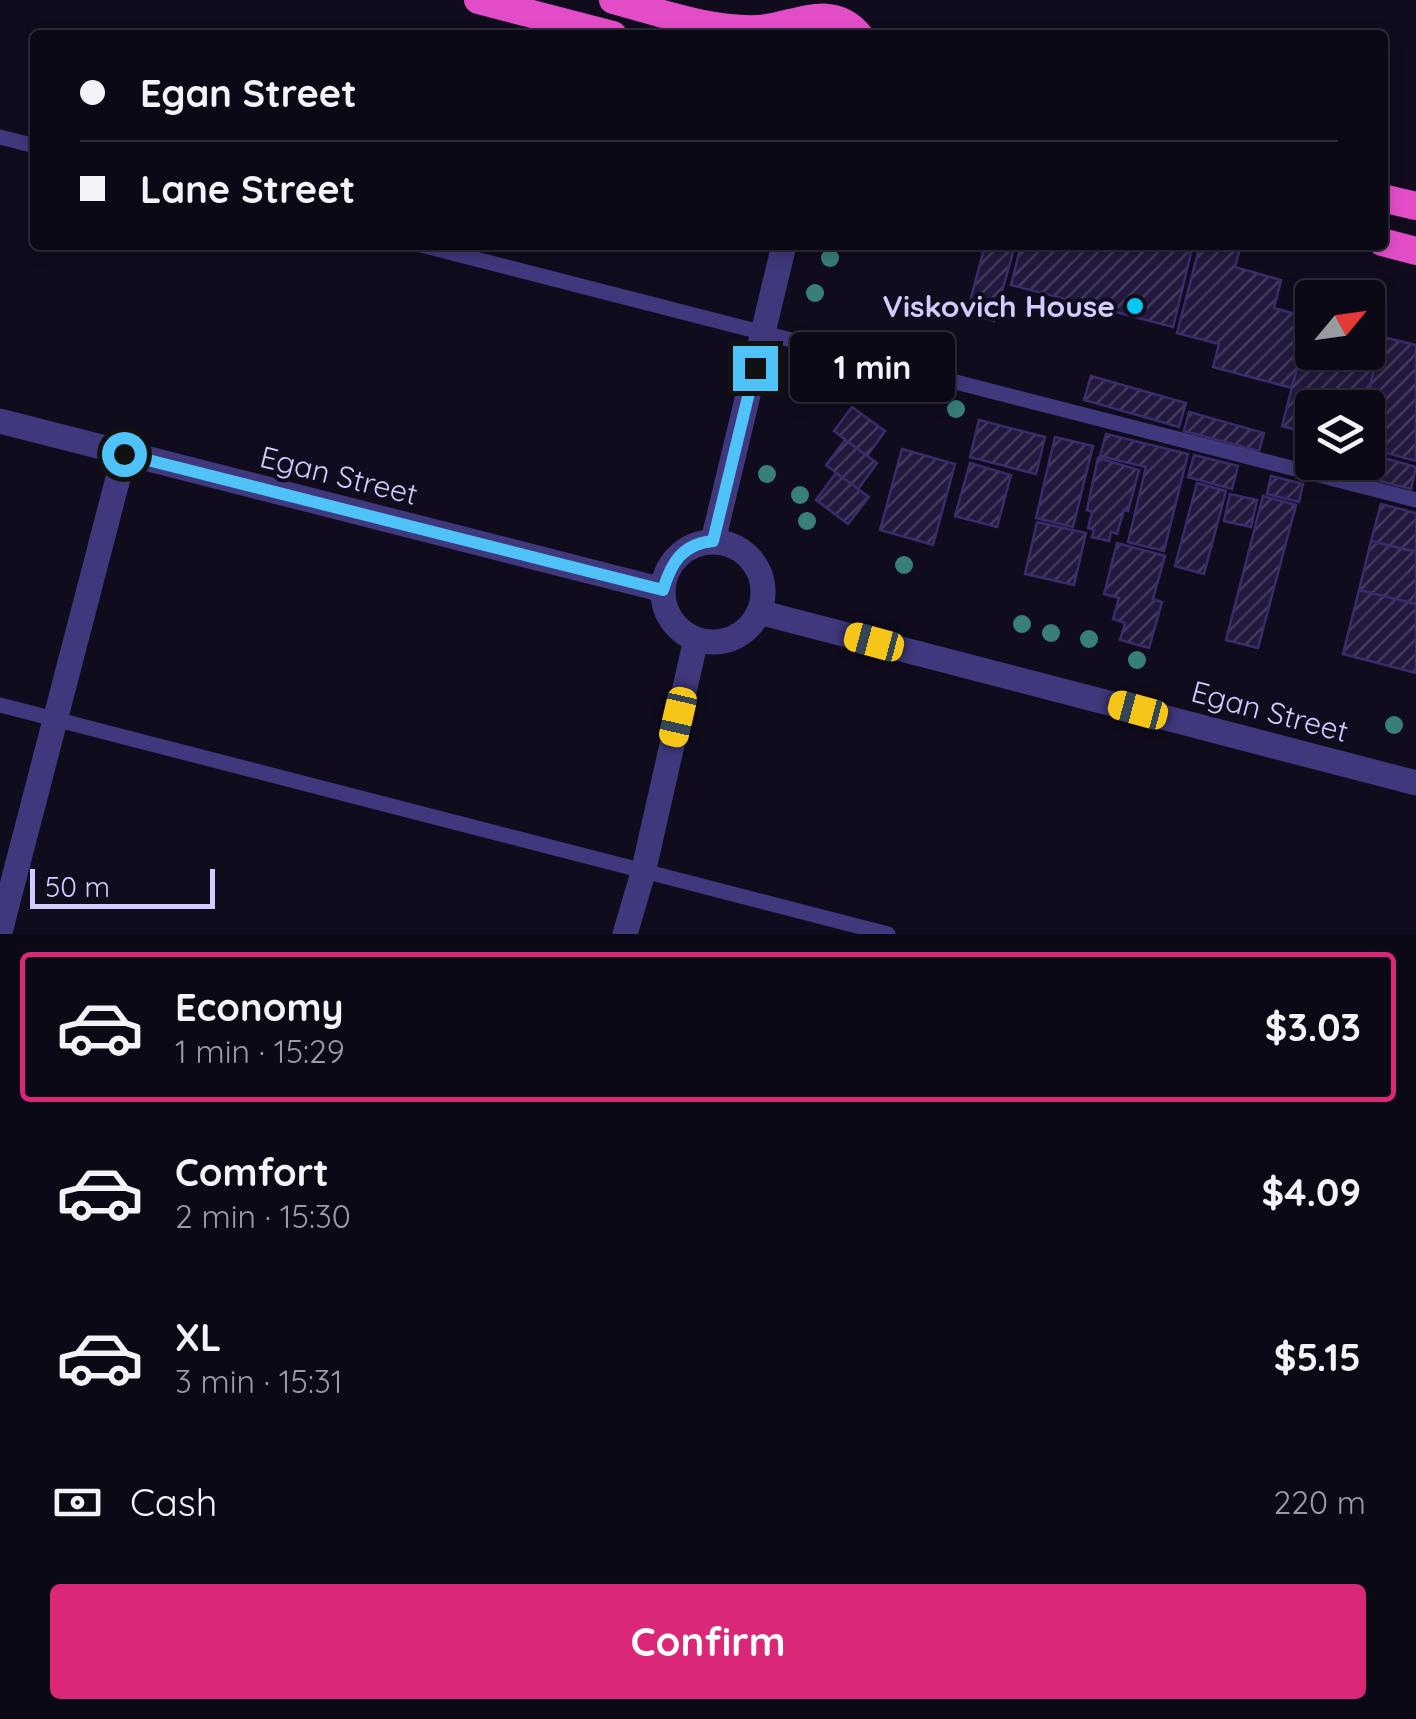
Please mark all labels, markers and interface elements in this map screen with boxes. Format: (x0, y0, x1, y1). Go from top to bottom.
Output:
text: Egan Street (140, 69, 357, 117)
text: Lane Street (140, 165, 355, 213)
north arrow (1295, 280, 1385, 370)
map controls (1295, 280, 1385, 480)
place label: Viskovich House (883, 287, 1115, 325)
marker: Viskovich House (1124, 295, 1146, 317)
callout: 1 min (790, 333, 955, 403)
route end (733, 346, 778, 391)
text: 1 min (834, 347, 911, 387)
button: layers (1295, 390, 1385, 480)
route start (102, 432, 147, 477)
street label: Egan Street (256, 437, 422, 513)
car (841, 620, 907, 664)
street label: Egan Street (1187, 672, 1353, 750)
car (657, 684, 699, 750)
car (1105, 688, 1171, 732)
scale bar (30, 864, 215, 908)
text: 50 m (45, 869, 110, 904)
icon: car (55, 982, 145, 1072)
text: Economy (175, 983, 344, 1031)
text: $3.03 (1265, 1003, 1361, 1051)
text: 1 min · 15:29 (175, 1031, 345, 1071)
icon: car (55, 1147, 145, 1237)
text: Comfort (175, 1148, 329, 1196)
text: $4.09 (1262, 1168, 1361, 1216)
text: 2 min · 15:30 (175, 1196, 351, 1236)
icon: car (55, 1312, 145, 1402)
text: XL (175, 1313, 221, 1361)
text: $5.15 (1274, 1333, 1361, 1381)
text: 3 min · 15:31 (175, 1361, 343, 1401)
icon: cash (50, 1475, 105, 1530)
text: Cash (130, 1478, 217, 1526)
text: 220 m (1274, 1482, 1366, 1522)
button: Confirm (50, 1584, 1366, 1699)

